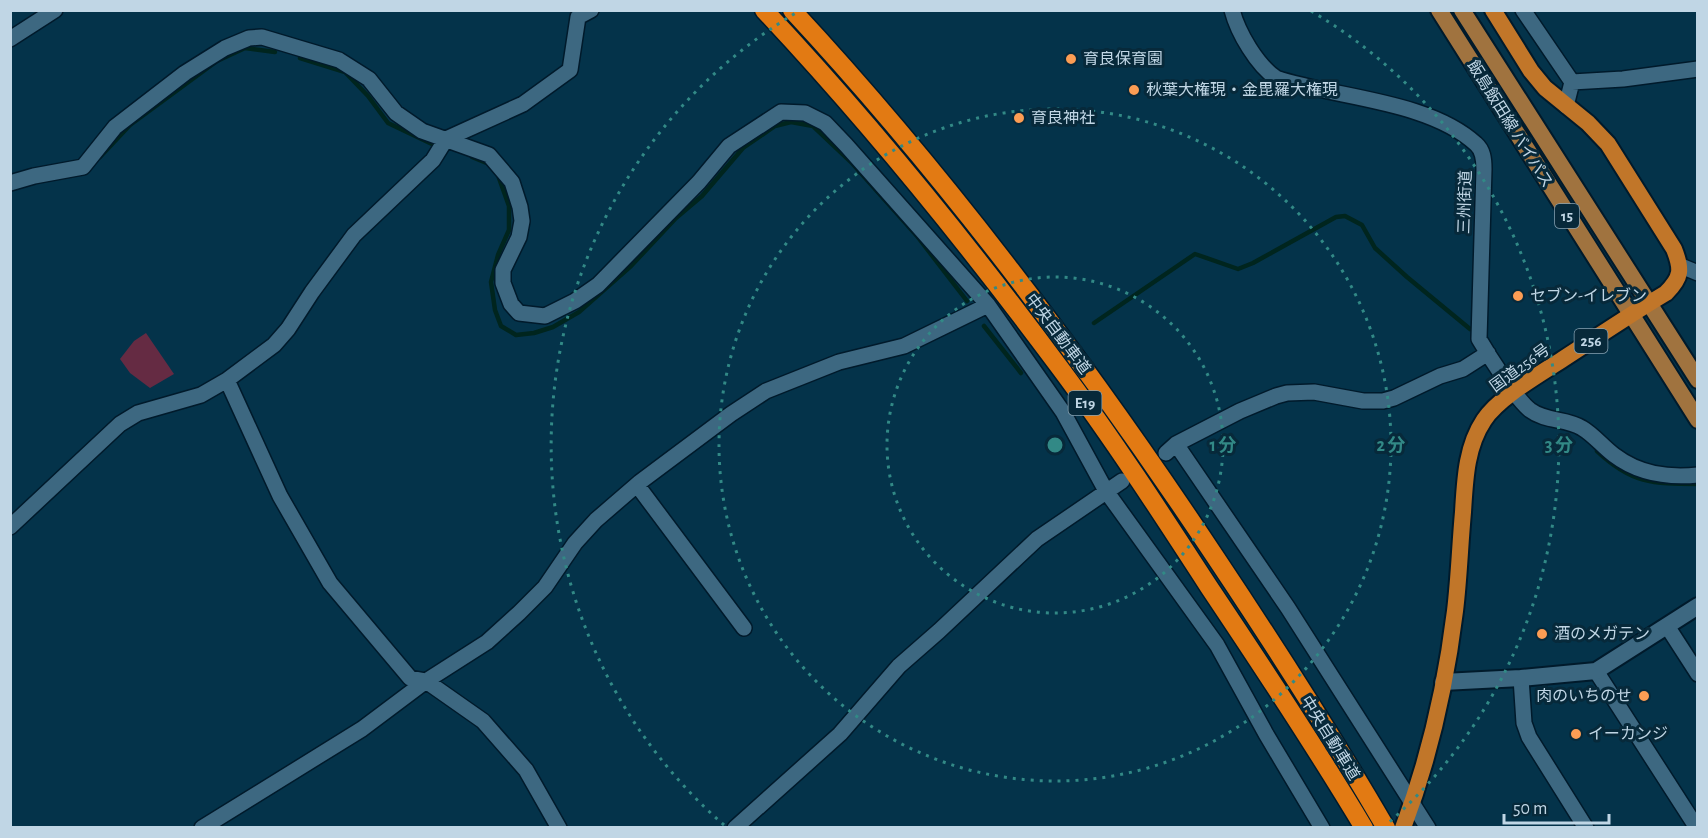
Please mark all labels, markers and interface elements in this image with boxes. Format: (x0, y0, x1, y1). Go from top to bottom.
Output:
place label: 育良保育園 (1083, 50, 1163, 67)
marker: 育良保育園 (1064, 52, 1078, 66)
street label: 飯島飯田線 バイパス (1464, 57, 1556, 190)
place label: 秋葉大権現・金毘羅大権現 (1146, 81, 1338, 98)
marker: 秋葉大権現・金毘羅大権現 (1127, 83, 1141, 97)
place label: 育良神社 (1031, 110, 1095, 126)
marker: 育良神社 (1012, 111, 1026, 125)
street label: 三州街道 (1455, 170, 1474, 234)
road number: 15 (1555, 204, 1579, 228)
place label: セブン-イレブン (1530, 287, 1647, 304)
marker: セブン-イレブン (1511, 289, 1525, 303)
street label: 中央自動車道 (1023, 290, 1094, 377)
road number: 256 (1574, 329, 1608, 353)
street label: 国道256号 (1487, 340, 1553, 395)
road number: E19 (1068, 391, 1102, 415)
centre of rings (1045, 435, 1065, 455)
text: 1 分 (1209, 435, 1237, 455)
text: 2 分 (1376, 435, 1406, 455)
text: 3 分 (1545, 435, 1573, 455)
place label: 酒のメガテン (1554, 625, 1650, 642)
marker: 酒のメガテン (1535, 627, 1549, 641)
place label: 肉のいちのせ (1536, 687, 1632, 704)
marker: 肉のいちのせ (1637, 689, 1651, 703)
street label: 中央自動車道 (1298, 693, 1363, 783)
place label: イーカンジ (1588, 726, 1668, 742)
marker: イーカンジ (1569, 727, 1583, 741)
scale bar (1504, 787, 1609, 825)
text: 50 m (1513, 800, 1547, 818)

